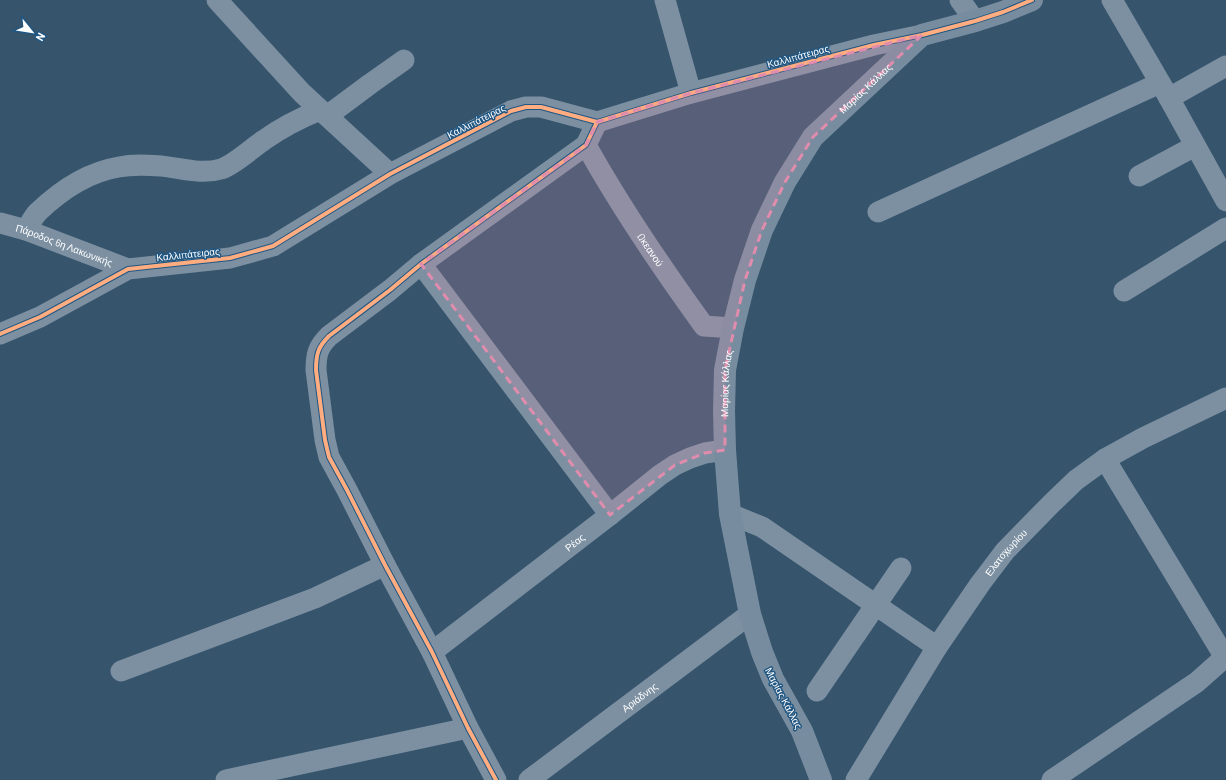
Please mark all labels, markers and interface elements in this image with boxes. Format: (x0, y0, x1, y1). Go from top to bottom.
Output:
north arrow (12, 12, 52, 52)
text: N (34, 31, 49, 44)
street label: Καλλιπάτειρας (766, 42, 830, 70)
street label: Μαρίας Κάλλας (836, 61, 894, 116)
street label: Καλλιπάτειρας (445, 101, 507, 141)
street label: Πάροδος 6η Λακωνικής (14, 222, 115, 269)
street label: Ωκεανού (635, 231, 666, 269)
street label: Καλλιπάτειρας (156, 245, 220, 263)
street label: Μαρίας Κάλλας (718, 349, 735, 417)
street label: Ελατοχωρίου (982, 526, 1029, 578)
street label: Ρέας (562, 531, 587, 554)
street label: Μαρίας Κάλλας (763, 665, 805, 731)
street label: Αριάδνης (619, 680, 660, 714)

